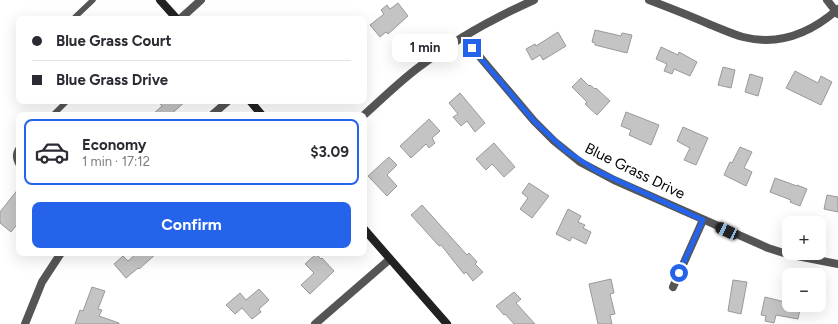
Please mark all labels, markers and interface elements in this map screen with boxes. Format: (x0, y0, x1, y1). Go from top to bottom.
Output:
text: Blue Grass Court (56, 32, 171, 50)
callout: 1 min (392, 34, 458, 62)
route end (463, 39, 481, 57)
text: 1 min (410, 40, 440, 55)
text: Blue Grass Drive (56, 71, 168, 89)
icon: car (34, 134, 70, 170)
text: Economy (82, 136, 147, 154)
street label: Blue Grass Drive (582, 139, 688, 203)
text: $3.09 (310, 143, 349, 161)
text: 1 min · 17:12 (82, 154, 150, 169)
button: Confirm (32, 202, 351, 248)
map controls (782, 216, 826, 312)
button: + (782, 216, 826, 260)
car (714, 220, 740, 242)
route start (670, 264, 688, 282)
button: − (782, 268, 826, 312)

